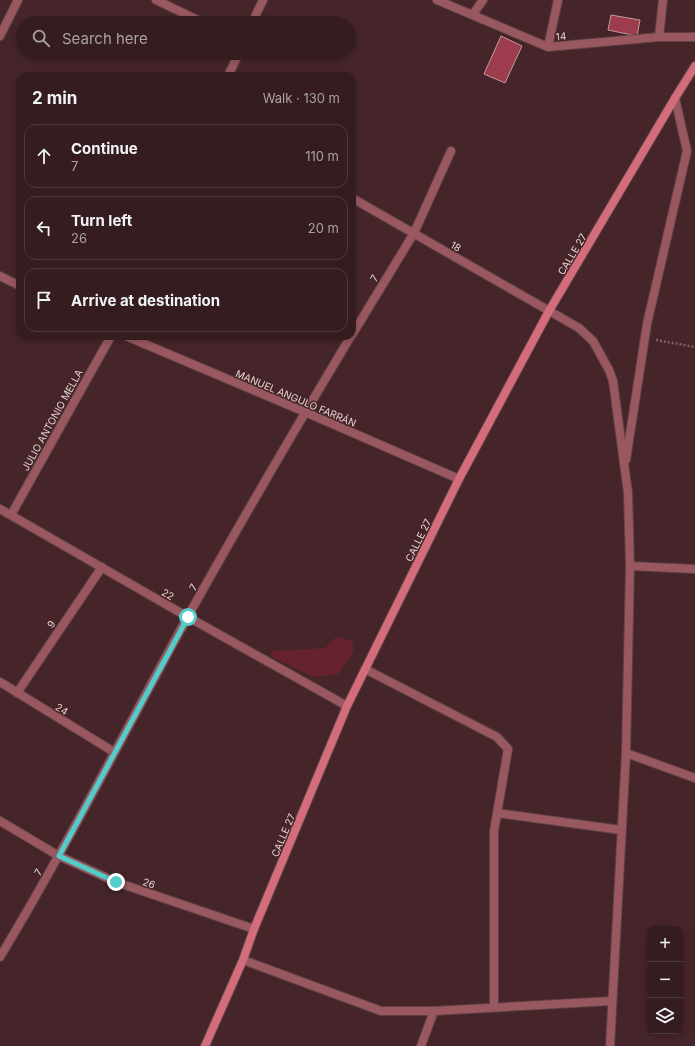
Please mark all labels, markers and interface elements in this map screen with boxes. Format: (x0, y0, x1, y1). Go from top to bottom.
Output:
search box (16, 16, 356, 60)
icon: search (30, 27, 52, 49)
text: Search here (62, 29, 148, 48)
street label: 14 (555, 30, 567, 42)
text: 2 min (32, 88, 77, 108)
text: Walk · 130 m (263, 90, 340, 106)
text: Continue (71, 139, 138, 158)
icon: ahead (33, 145, 55, 167)
text: 110 m (305, 148, 339, 164)
text: 7 (71, 158, 78, 174)
text: Turn left (71, 211, 132, 230)
icon: left (33, 217, 55, 239)
text: 20 m (308, 220, 339, 236)
text: 26 (71, 230, 87, 246)
street label: CALLE 27 (555, 231, 589, 277)
street label: 18 (449, 238, 463, 254)
street label: 7 (367, 272, 381, 284)
icon: arrive (33, 289, 55, 311)
text: Arrive at destination (71, 291, 220, 310)
street label: MANUEL ANGULO FARRÁN (234, 366, 358, 429)
street label: JULIO ANTONIO MELLA (19, 367, 85, 473)
street label: CALLE 27 (403, 516, 434, 563)
street label: 7 (186, 581, 200, 592)
street label: 22 (160, 586, 176, 602)
route start (179, 608, 197, 626)
street label: 9 (44, 618, 58, 630)
street label: 24 (54, 701, 70, 717)
street label: CALLE 27 (269, 811, 298, 858)
street label: 7 (31, 866, 45, 877)
route end (107, 873, 125, 891)
street label: 26 (141, 875, 157, 891)
map controls (647, 926, 683, 1034)
button: + (647, 926, 683, 962)
button: − (647, 962, 683, 998)
button: layers (647, 998, 683, 1034)

